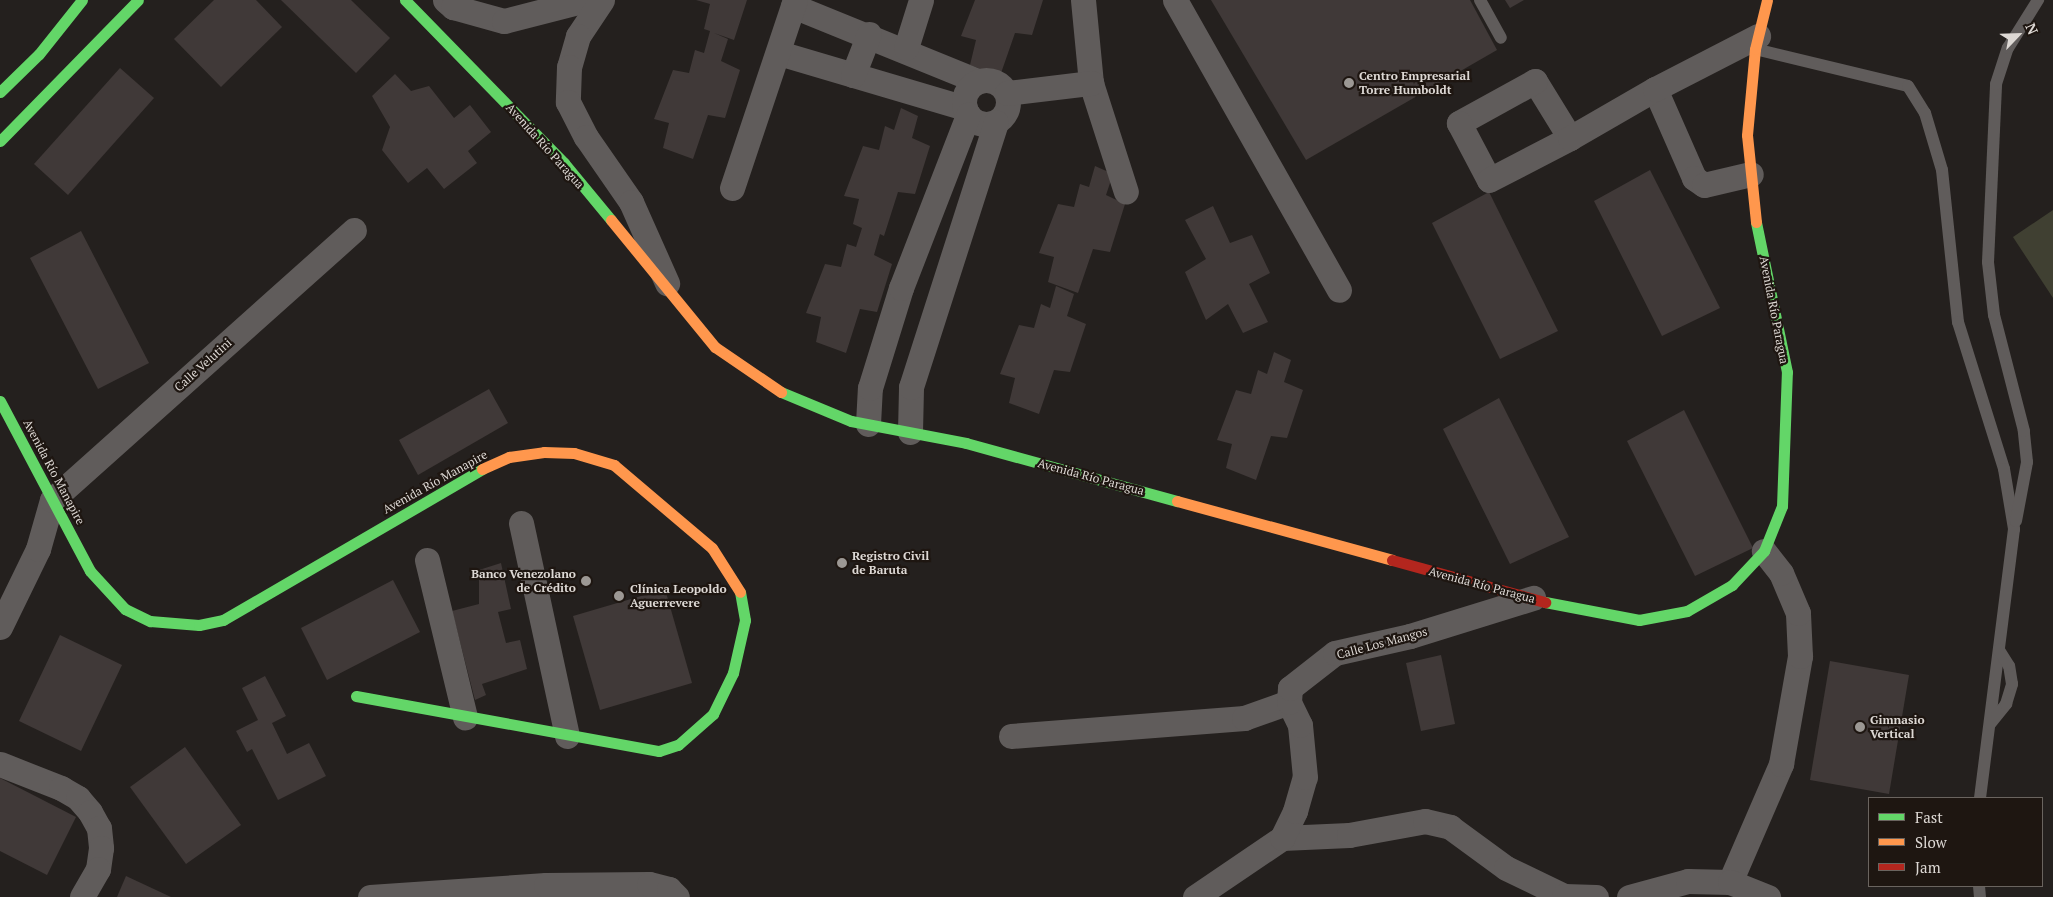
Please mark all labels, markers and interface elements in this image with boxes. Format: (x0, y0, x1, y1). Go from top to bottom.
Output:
north arrow (1993, 10, 2043, 60)
text: N (2021, 20, 2043, 37)
place label: Centro Empresarial Torre Humboldt (1359, 69, 1470, 97)
marker: Centro Empresarial Torre Humboldt (1343, 77, 1355, 89)
street label: Avenida Río Paragua (503, 100, 587, 192)
street label: Avenida Río Paragua (1756, 255, 1792, 365)
street label: Calle Velutini (171, 335, 235, 395)
street label: Avenida Río Manapire (20, 417, 88, 527)
street label: Avenida Río Manapire (380, 447, 490, 517)
street label: Avenida Río Paragua (1036, 456, 1146, 498)
place label: Registro Civil de Baruta (852, 549, 929, 577)
marker: Registro Civil de Baruta (836, 557, 848, 569)
street label: Avenida Río Paragua (1427, 564, 1537, 606)
place label: Banco Venezolano de Crédito (471, 567, 576, 595)
marker: Banco Venezolano de Crédito (580, 575, 592, 587)
place label: Clínica Leopoldo Aguerrevere (630, 582, 727, 610)
marker: Clínica Leopoldo Aguerrevere (612, 589, 626, 603)
street label: Calle Los Mangos (1335, 624, 1429, 662)
place label: Gimnasio Vertical (1870, 713, 1925, 741)
marker: Gimnasio Vertical (1854, 721, 1866, 733)
legend (1868, 797, 2043, 887)
text: Fast (1915, 807, 1943, 827)
text: Slow (1915, 832, 1947, 852)
text: Jam (1915, 857, 1941, 877)

